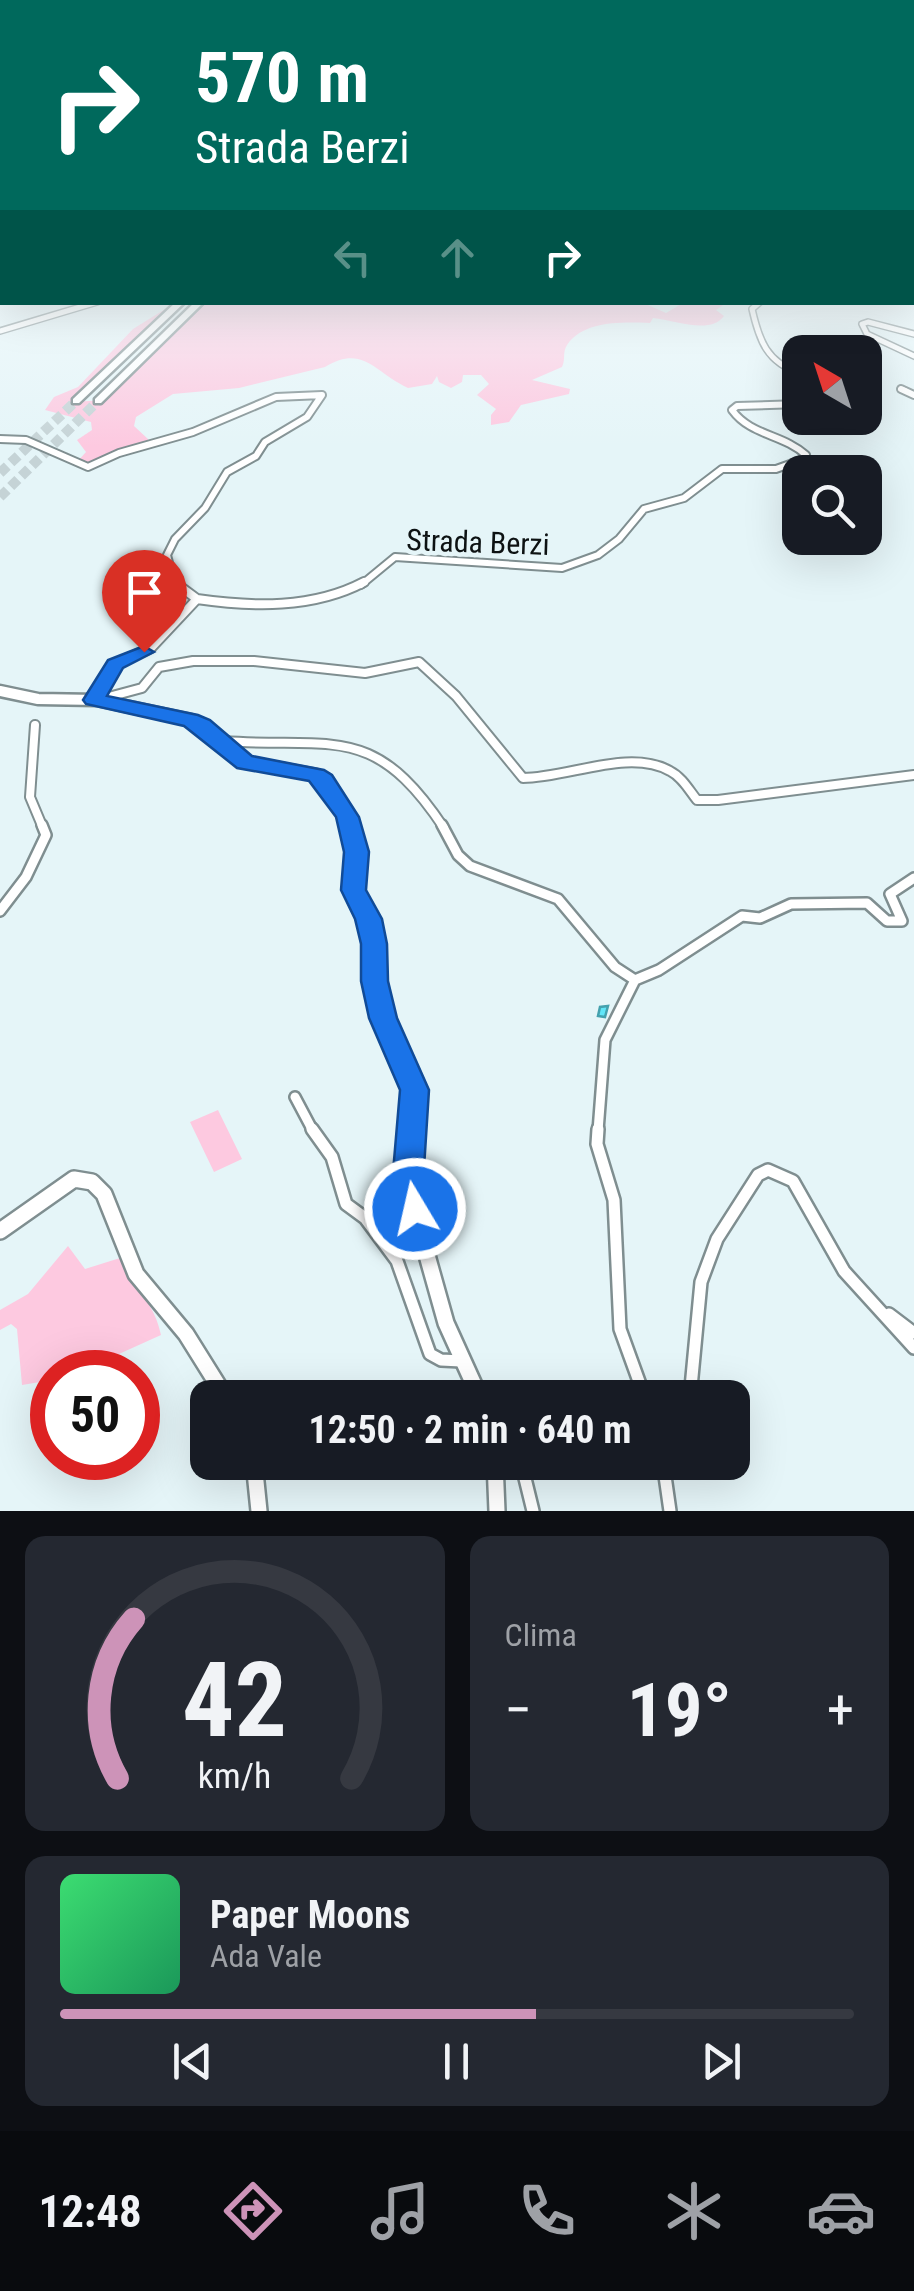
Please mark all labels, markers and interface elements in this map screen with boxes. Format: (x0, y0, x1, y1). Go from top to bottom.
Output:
text: 570 m (195, 37, 369, 119)
icon: right (30, 40, 160, 170)
text: Strada Berzi (195, 121, 410, 174)
icon: left (325, 230, 380, 285)
icon: ahead (430, 230, 485, 285)
icon: right (535, 230, 590, 285)
north arrow (782, 335, 882, 435)
map controls (782, 335, 882, 555)
button: search (782, 455, 882, 555)
street label: Strada Berzi (406, 522, 550, 562)
pin (102, 550, 187, 653)
icon: arrive (117, 565, 172, 620)
position arrow (363, 1157, 467, 1261)
speed limit sign: 50 (30, 1350, 160, 1480)
text: 12:50 · 2 min · 640 m (309, 1408, 631, 1452)
text: Clima (505, 1616, 577, 1654)
text: 42 (182, 1640, 287, 1761)
text: 19° (627, 1666, 732, 1754)
text: − (505, 1678, 532, 1742)
text: + (827, 1678, 854, 1742)
text: km/h (198, 1755, 272, 1797)
text: Paper Moons (210, 1893, 410, 1937)
text: Ada Vale (210, 1937, 322, 1975)
icon: previous (165, 2034, 220, 2089)
icon: pause (429, 2034, 484, 2089)
icon: next (694, 2034, 749, 2089)
icon: directions (218, 2176, 288, 2246)
icon: music (365, 2176, 435, 2246)
icon: phone (512, 2176, 582, 2246)
icon: climate (659, 2176, 729, 2246)
icon: car (806, 2176, 876, 2246)
text: 12:48 (38, 2185, 142, 2238)

